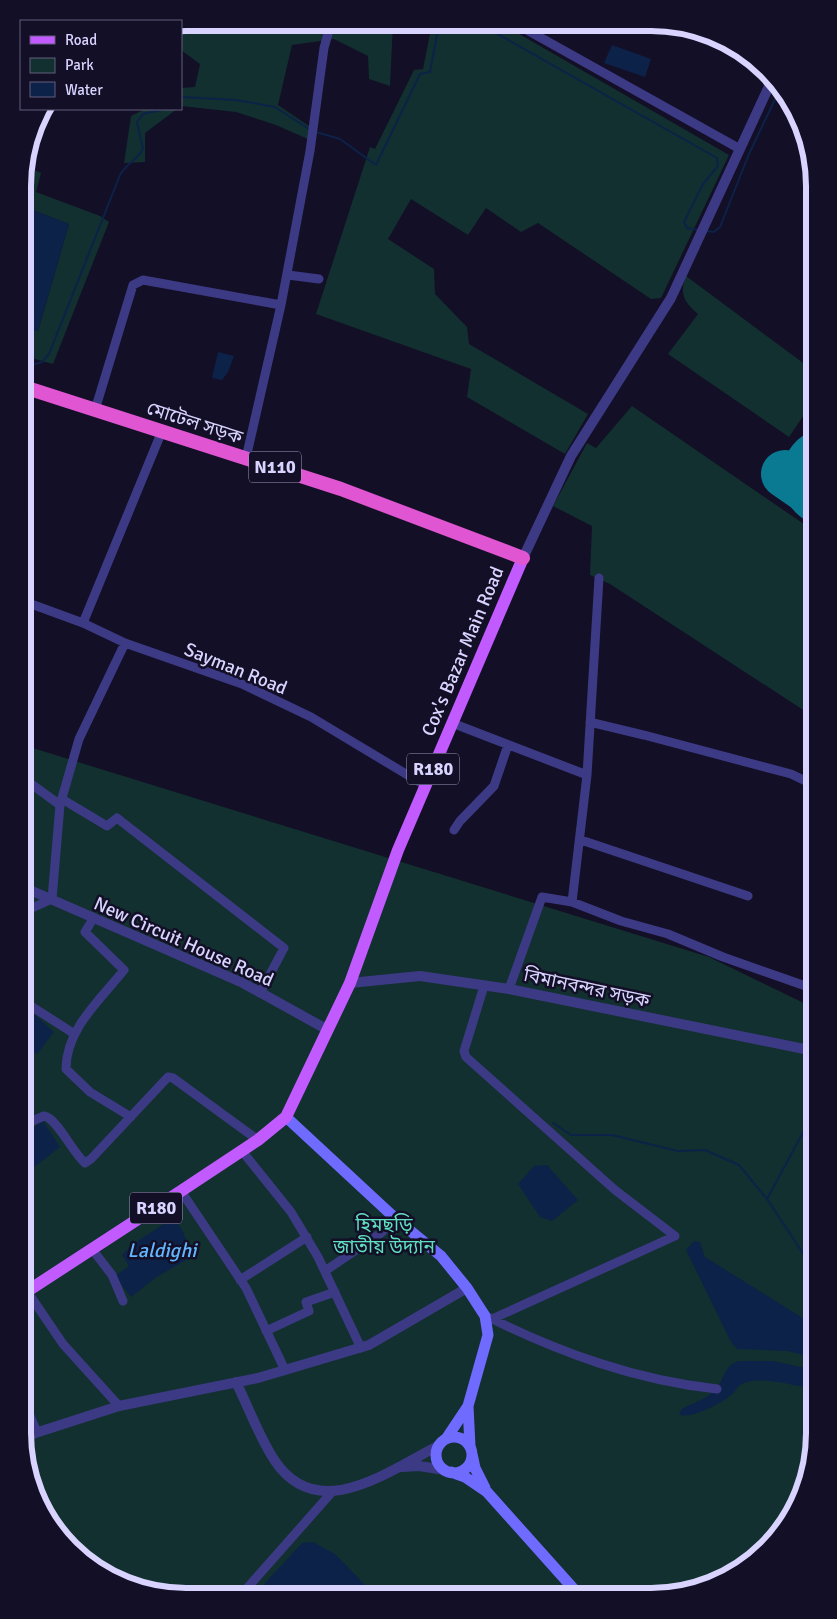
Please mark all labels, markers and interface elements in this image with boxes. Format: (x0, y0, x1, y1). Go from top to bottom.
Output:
legend (20, 20, 182, 110)
text: Road (65, 31, 97, 49)
text: Park (65, 56, 94, 74)
text: Water (65, 81, 103, 99)
street label: মোটেল সড়ক (144, 396, 246, 450)
road number: N110 (249, 452, 301, 482)
street label: Cox's Bazar Main Road (416, 563, 509, 740)
street label: Sayman Road (181, 637, 291, 700)
road number: R180 (407, 754, 459, 784)
street label: New Circuit House Road (90, 891, 277, 992)
street label: বিমানবন্দর সড়ক (521, 963, 653, 1013)
road number: R180 (130, 1192, 182, 1224)
park label: হিমছড়ি জাতীয় উদ্যান (332, 1213, 435, 1259)
water label: Laldighi (128, 1238, 198, 1263)

